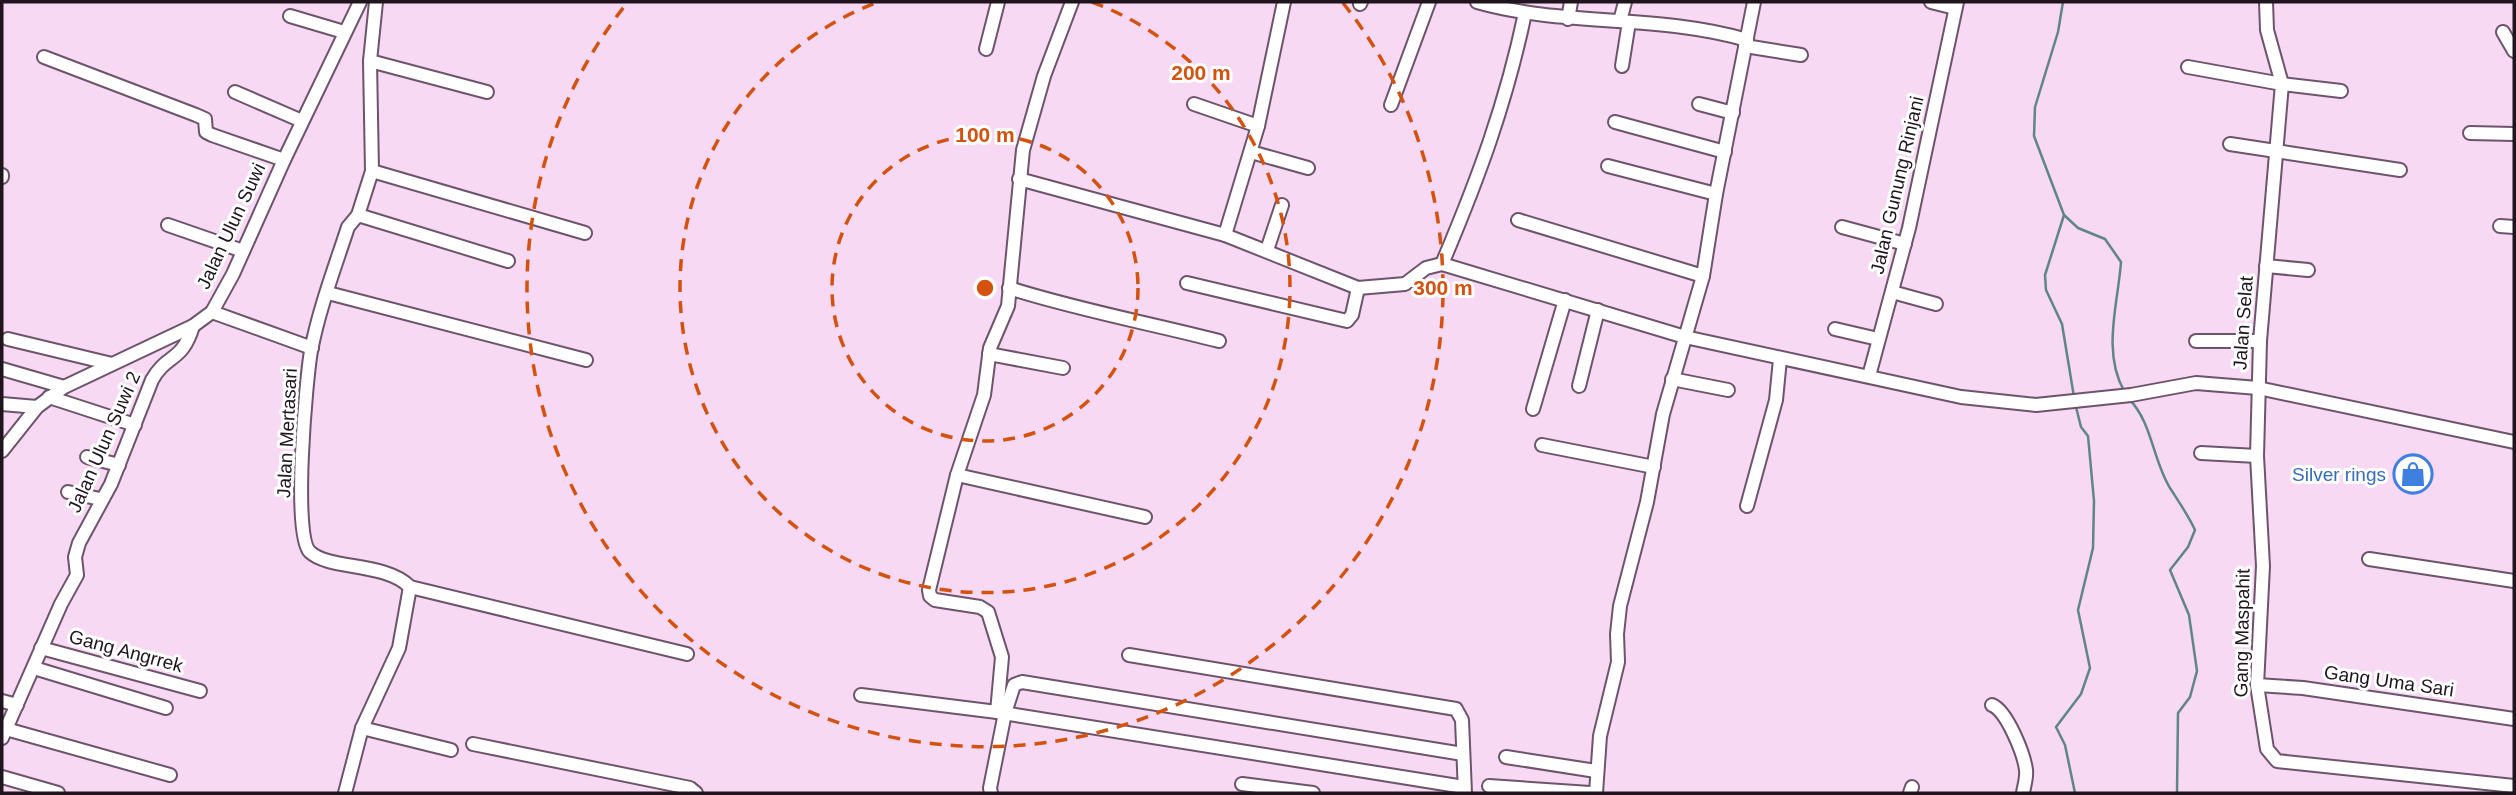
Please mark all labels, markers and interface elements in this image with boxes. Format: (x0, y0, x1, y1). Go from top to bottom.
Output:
text: 200 m (1171, 61, 1231, 84)
street label: Jalan Gunung Rinjani (1866, 94, 1928, 276)
text: 100 m (955, 123, 1015, 146)
street label: Jalan Ulun Suwi (193, 160, 269, 292)
street label: Jalan Selat (2229, 275, 2257, 371)
centre of rings (973, 276, 997, 300)
text: 300 m (1413, 276, 1473, 299)
street label: Jalan Ulun Suwi 2 (63, 368, 145, 516)
street label: Jalan Mertasari (273, 368, 301, 498)
shop icon: Silver rings (2392, 453, 2434, 495)
place label: Silver rings (2292, 464, 2386, 485)
street label: Gang Maspahit (2230, 568, 2254, 698)
street label: Gang Angrrek (67, 626, 186, 676)
street label: Gang Uma Sari (2323, 661, 2455, 701)

